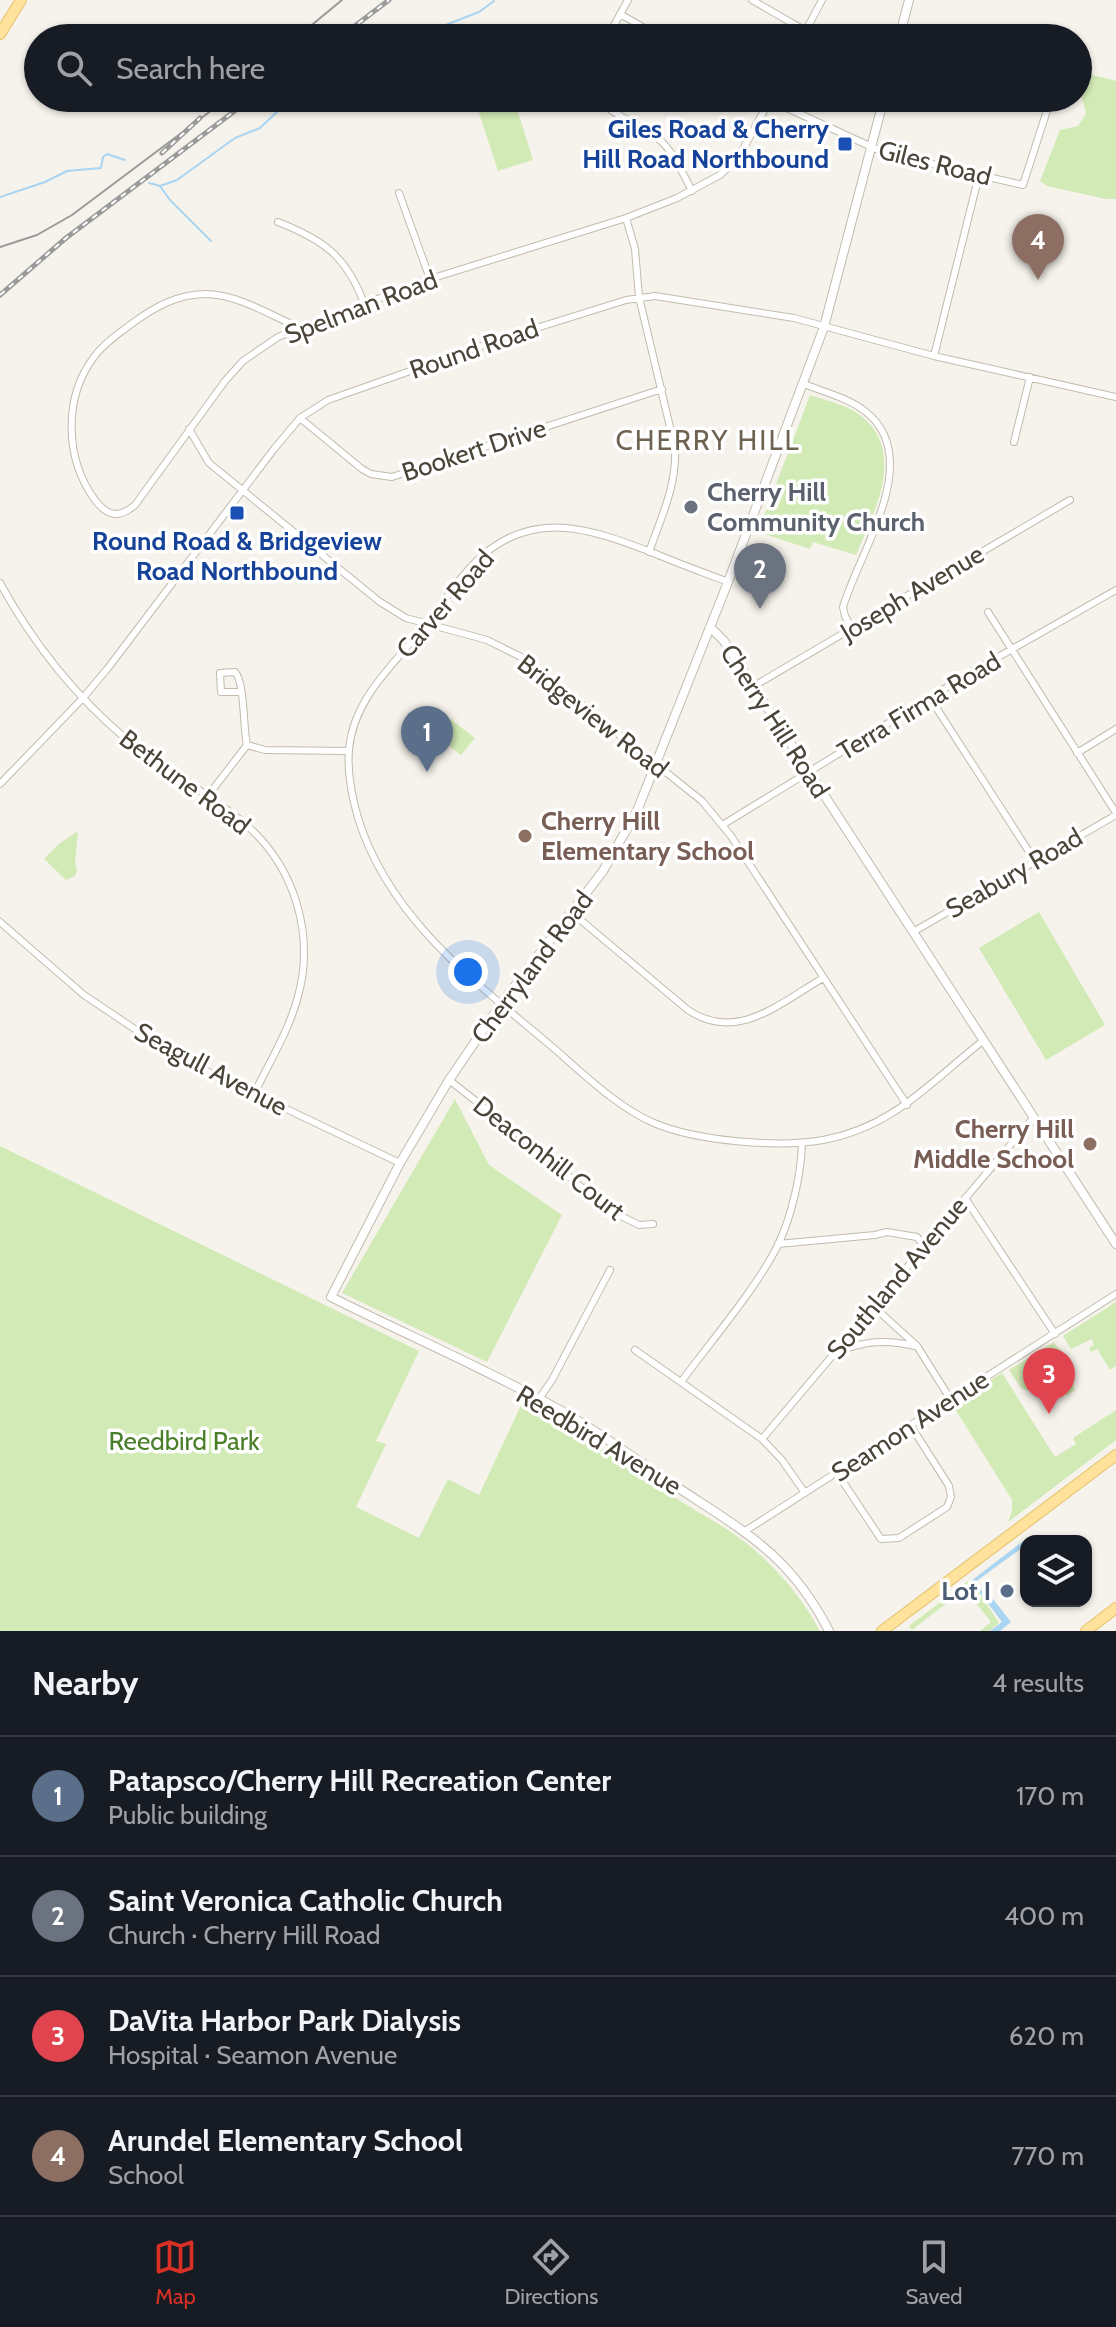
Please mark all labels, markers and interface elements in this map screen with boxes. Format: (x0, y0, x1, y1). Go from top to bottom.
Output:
search box (24, 24, 1092, 112)
icon: search (52, 46, 96, 90)
text: Search here (116, 50, 265, 87)
place label: Giles Road & Cherry Hill Road Northbound (582, 113, 829, 175)
street label: Giles Road (875, 134, 995, 192)
marker: Giles Road & Cherry Hill Road Northbound (836, 135, 854, 153)
pin: 4 (1012, 214, 1064, 280)
street label: Spelman Road (280, 263, 442, 351)
street label: Round Road (405, 312, 543, 386)
street label: Bookert Drive (398, 412, 550, 488)
district label: CHERRY HILL (615, 423, 801, 457)
place label: Cherry Hill Community Church (707, 476, 925, 538)
marker: Cherry Hill Community Church (682, 498, 700, 516)
marker: Round Road & Bridgeview Road Northbound (228, 504, 246, 522)
place label: Round Road & Bridgeview Road Northbound (92, 525, 382, 587)
street label: Joseph Avenue (834, 538, 989, 649)
street label: Carver Road (389, 543, 501, 665)
pin: 2 (734, 543, 786, 609)
street label: Cherry Hill Road (713, 638, 837, 804)
street label: Terra Firma Road (832, 645, 1006, 767)
street label: Bridgeview Road (511, 647, 675, 785)
pin: 1 (401, 706, 453, 772)
street label: Bethune Road (113, 722, 257, 842)
place label: Cherry Hill Elementary School (541, 805, 754, 867)
street label: Seabury Road (940, 821, 1088, 925)
marker: Cherry Hill Elementary School (516, 827, 534, 845)
street label: Cherryland Road (464, 884, 600, 1050)
your location (448, 952, 488, 992)
street label: Seagull Avenue (129, 1015, 293, 1123)
street label: Deaconhill Court (467, 1089, 631, 1227)
place label: Cherry Hill Middle School (913, 1113, 1074, 1175)
marker: Cherry Hill Middle School (1081, 1135, 1099, 1153)
street label: Southland Avenue (820, 1190, 974, 1366)
pin: 3 (1023, 1348, 1075, 1414)
street label: Seamon Avenue (825, 1363, 995, 1489)
street label: Reedbird Avenue (511, 1378, 687, 1502)
park label: Reedbird Park (108, 1425, 260, 1457)
map controls (1020, 1535, 1092, 1607)
button: layers (1020, 1535, 1092, 1607)
place label: Lot I (941, 1575, 991, 1607)
marker: Lot I (998, 1582, 1016, 1600)
text: Nearby (32, 1662, 139, 1704)
text: 4 results (992, 1667, 1084, 1699)
text: Patapsco/Cherry Hill Recreation Center (108, 1762, 611, 1799)
text: 1 (53, 1780, 63, 1812)
text: 170 m (1016, 1780, 1084, 1812)
text: Public building (108, 1799, 267, 1831)
text: Saint Veronica Catholic Church (108, 1882, 503, 1919)
text: 2 (51, 1900, 65, 1932)
text: 400 m (1004, 1900, 1084, 1932)
text: Church · Cherry Hill Road (108, 1919, 380, 1951)
text: DaVita Harbor Park Dialysis (108, 2002, 461, 2039)
text: 3 (51, 2020, 65, 2052)
text: 620 m (1009, 2020, 1084, 2052)
text: Hospital · Seamon Avenue (108, 2039, 397, 2071)
text: Arundel Elementary School (108, 2122, 463, 2159)
text: 4 (50, 2140, 66, 2172)
text: 770 m (1011, 2140, 1084, 2172)
text: School (108, 2159, 184, 2191)
tab: Map (153, 2235, 197, 2310)
tab: Directions (504, 2235, 598, 2310)
tab: Saved (905, 2235, 963, 2310)

